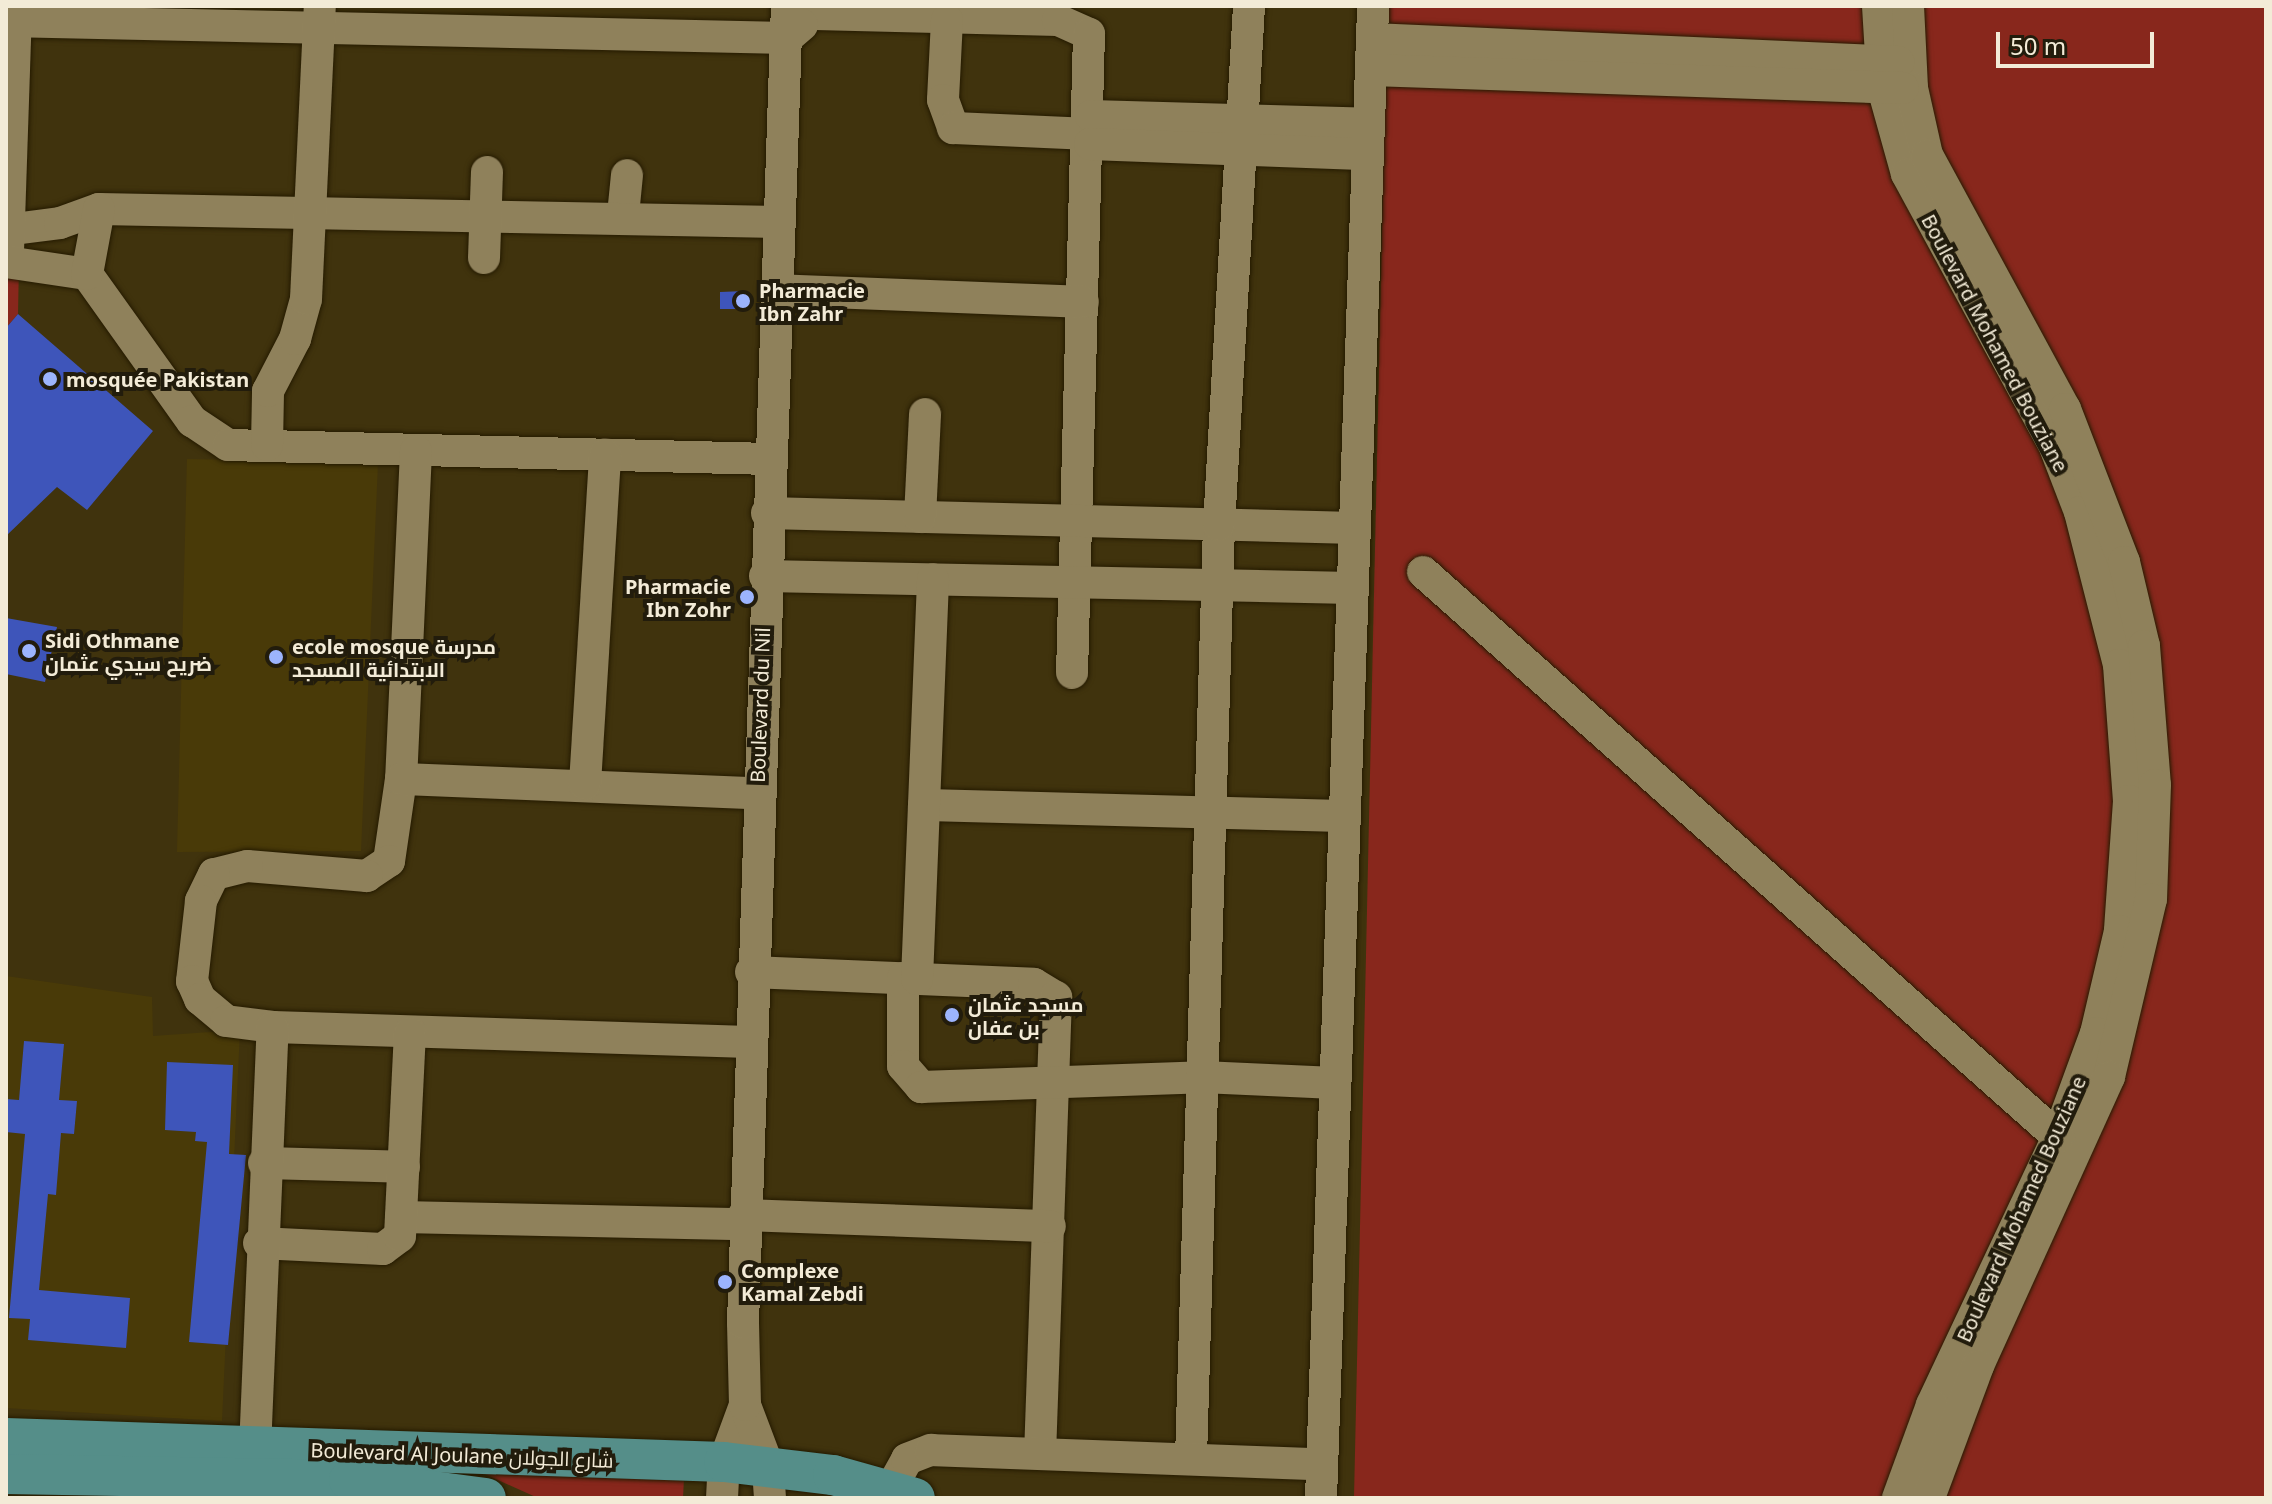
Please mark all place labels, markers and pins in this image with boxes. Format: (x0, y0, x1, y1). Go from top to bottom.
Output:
place label: Pharmacie Ibn Zahr (759, 278, 865, 325)
marker: Pharmacie Ibn Zahr (734, 292, 752, 310)
place label: mosquée Pakistan (66, 367, 249, 391)
marker: mosquée Pakistan (41, 370, 59, 388)
place label: Pharmacie Ibn Zohr (625, 574, 731, 621)
marker: Pharmacie Ibn Zohr (738, 588, 756, 606)
place label: Sidi Othmane ضريح سيدي عثمان (45, 628, 212, 675)
place label: ecole mosque مدرسة الابتدائية المسجد (292, 634, 496, 681)
marker: Sidi Othmane ضريح سيدي عثمان (20, 642, 38, 660)
marker: ecole mosque مدرسة الابتدائية المسجد (267, 648, 285, 666)
place label: مسجد عثمان بن عفان (968, 992, 1083, 1039)
marker: مسجد عثمان بن عفان (943, 1006, 961, 1024)
place label: Complexe Kamal Zebdi (741, 1258, 864, 1305)
marker: Complexe Kamal Zebdi (716, 1273, 734, 1291)

